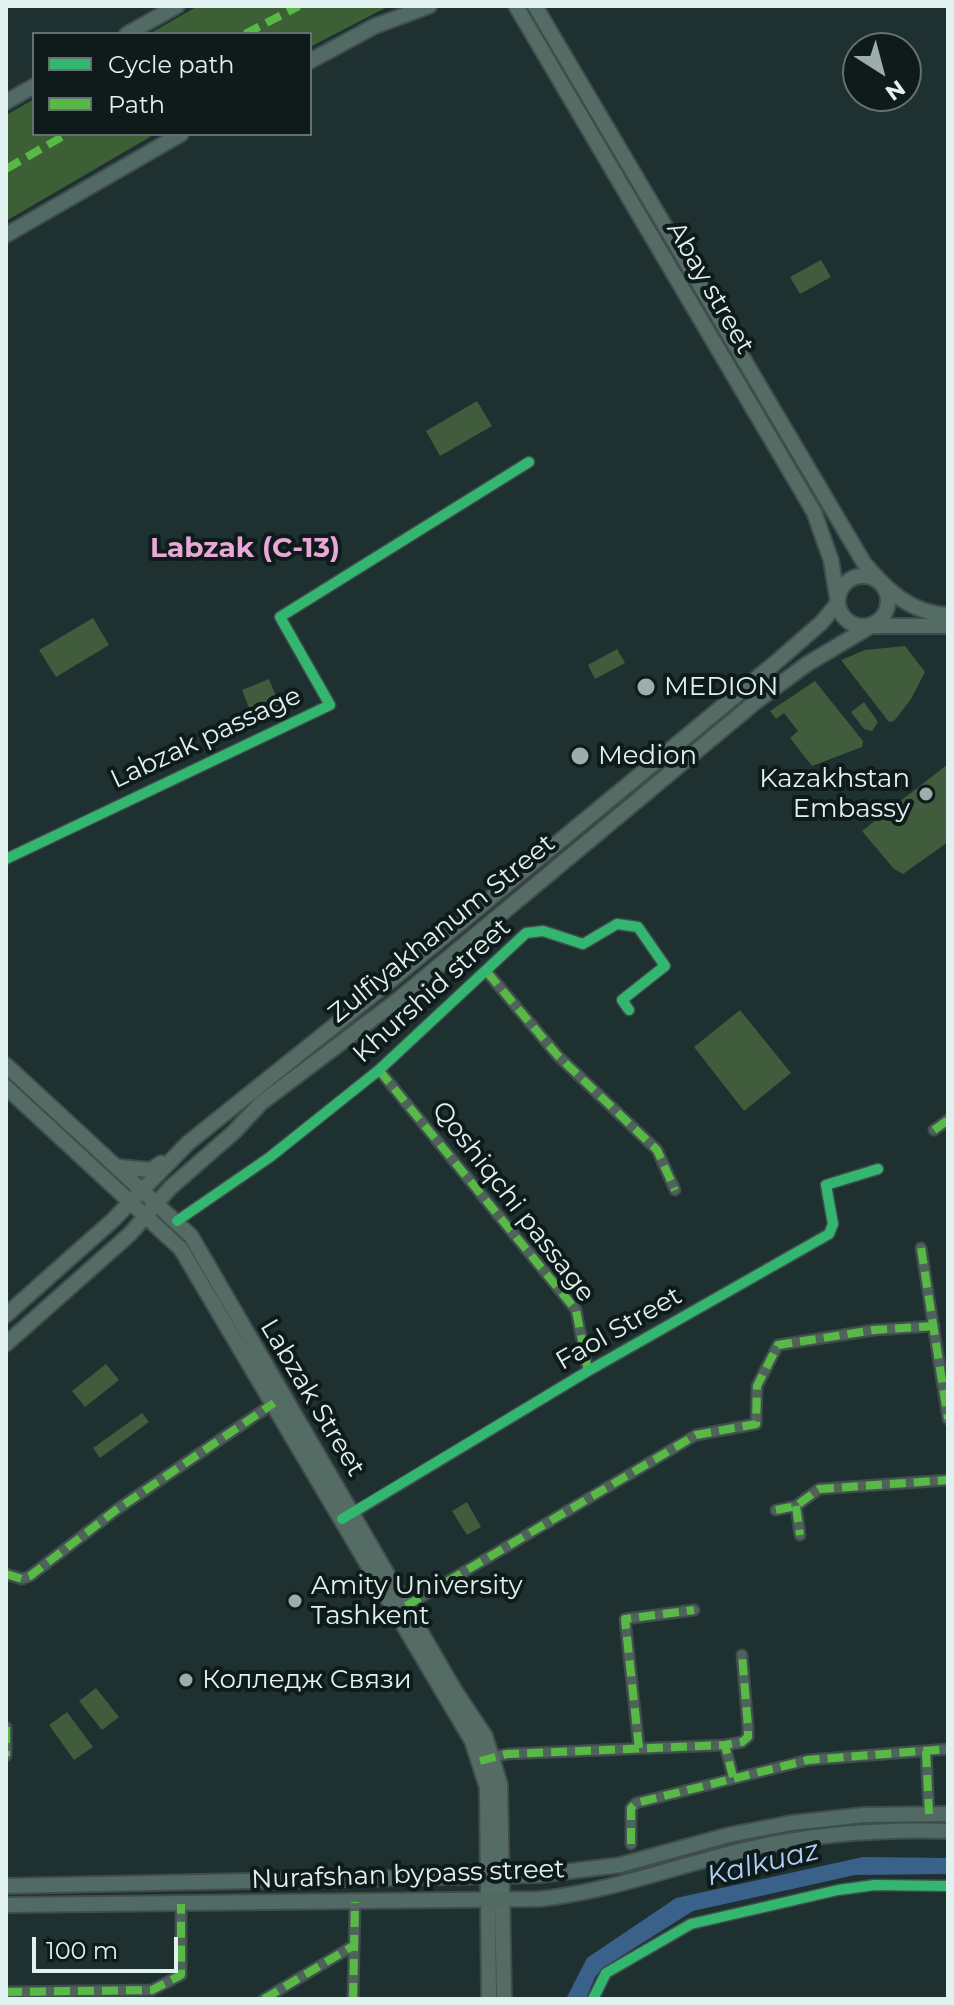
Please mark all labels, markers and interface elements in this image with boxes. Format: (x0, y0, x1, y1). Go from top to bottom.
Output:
legend (32, 32, 312, 136)
north arrow (842, 32, 922, 112)
text: Cycle path (108, 50, 235, 79)
text: N (880, 74, 910, 106)
text: Path (108, 90, 165, 119)
street label: Abay street (660, 216, 760, 360)
district label: Labzak (C-13) (150, 532, 340, 566)
place label: MEDION (664, 671, 779, 703)
marker: MEDION (635, 676, 657, 698)
street label: Labzak passage (106, 680, 306, 796)
place label: Medion (598, 740, 697, 772)
marker: Medion (569, 745, 591, 767)
place label: Kazakhstan Embassy (759, 763, 910, 824)
marker: Kazakhstan Embassy (917, 785, 935, 803)
street label: Zulfiyakhanum Street (323, 828, 561, 1030)
street label: Khurshid street (347, 912, 517, 1070)
street label: Qoshiqchi passage (425, 1095, 601, 1309)
street label: Faol Street (551, 1280, 687, 1378)
street label: Labzak Street (253, 1314, 371, 1482)
place label: Amity University Tashkent (311, 1570, 523, 1632)
marker: Amity University Tashkent (286, 1592, 304, 1610)
place label: Колледж Связи (202, 1664, 412, 1696)
marker: Колледж Связи (177, 1671, 195, 1689)
water label: Kalkuaz (704, 1834, 822, 1894)
street label: Nurafshan bypass street (251, 1854, 565, 1896)
scale bar (36, 1921, 182, 1971)
text: 100 m (46, 1936, 118, 1965)

